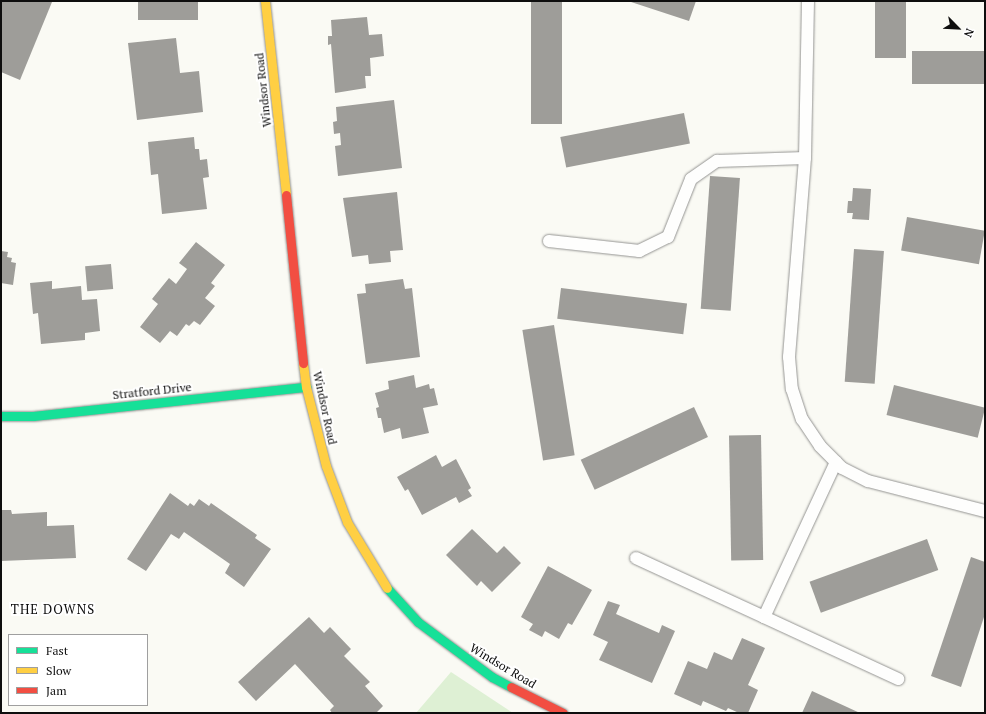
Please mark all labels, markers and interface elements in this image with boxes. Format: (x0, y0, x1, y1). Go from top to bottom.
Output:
north arrow (938, 8, 978, 48)
text: N (961, 26, 977, 40)
street label: Windsor Road (252, 52, 274, 128)
street label: Windsor Road (310, 370, 340, 446)
street label: Stratford Drive (112, 380, 192, 402)
district label: THE DOWNS (11, 601, 95, 617)
legend (8, 634, 148, 706)
street label: Windsor Road (467, 641, 539, 691)
text: Fast (46, 643, 68, 658)
text: Slow (46, 663, 71, 678)
text: Jam (46, 683, 67, 698)

